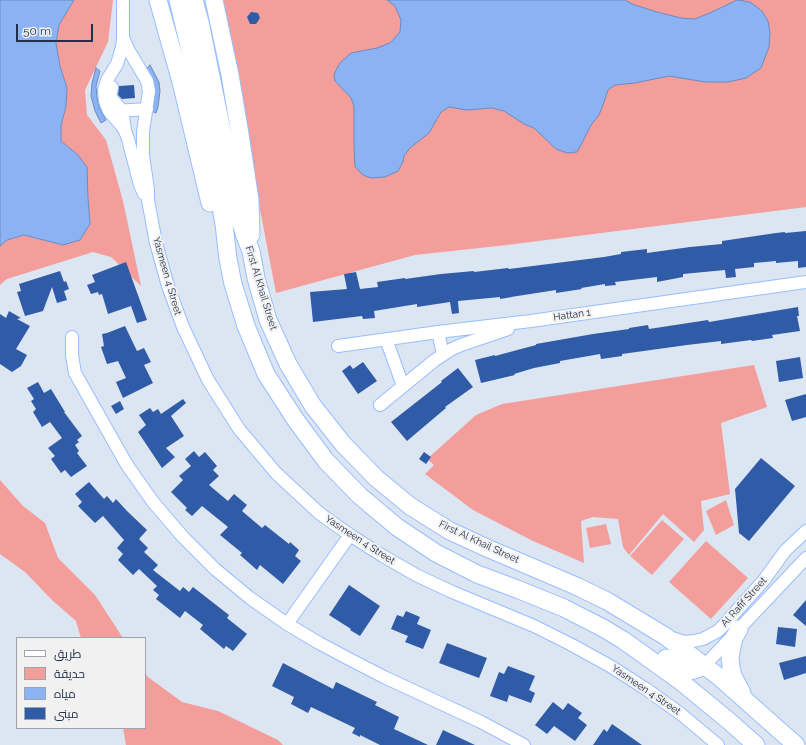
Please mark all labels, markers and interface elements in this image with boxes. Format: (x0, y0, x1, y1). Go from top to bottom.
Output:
scale bar (18, 16, 95, 42)
text: 50 m (23, 24, 51, 38)
street label: Yasmeen 4 Street (150, 235, 184, 317)
street label: First Al Khail Street (243, 245, 279, 331)
street label: Hattan 1 (553, 306, 591, 324)
street label: Yasmeen 4 Street (323, 513, 397, 567)
street label: First Al Khail Street (437, 518, 521, 566)
street label: Al Rafif Street (719, 575, 769, 629)
legend (16, 637, 146, 729)
text: طريق (54, 647, 81, 661)
street label: Yasmeen 4 Street (609, 662, 683, 718)
text: حديقة (54, 667, 85, 681)
text: مياه (54, 687, 76, 701)
text: مبنى (54, 707, 79, 721)

